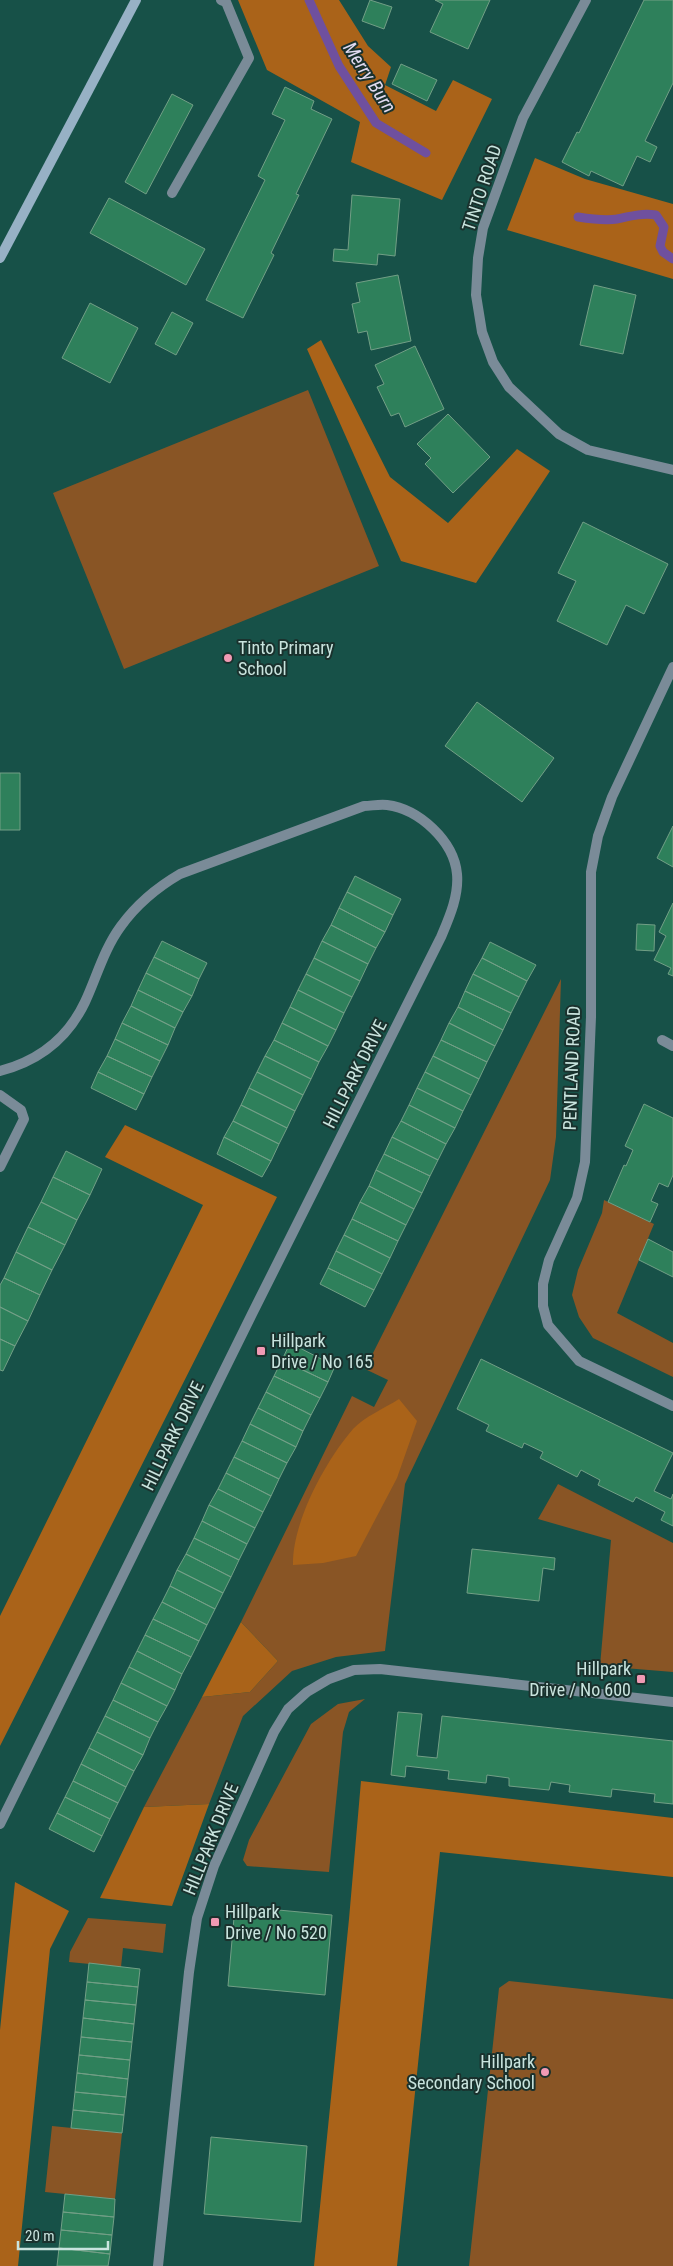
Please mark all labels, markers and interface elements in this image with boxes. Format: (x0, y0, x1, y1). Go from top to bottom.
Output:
water label: Merry Burn (338, 38, 401, 117)
street label: TINTO ROAD (458, 142, 505, 234)
place label: Tinto Primary School (238, 637, 334, 679)
marker: Tinto Primary School (222, 652, 234, 664)
street label: PENTLAND ROAD (559, 1005, 584, 1131)
street label: HILLPARK DRIVE (318, 1016, 391, 1131)
place label: Hillpark Drive / No 165 (271, 1330, 373, 1372)
marker: Hillpark Drive / No 165 (255, 1345, 267, 1357)
street label: HILLPARK DRIVE (137, 1378, 208, 1494)
place label: Hillpark Drive / No 600 (529, 1658, 631, 1700)
marker: Hillpark Drive / No 600 (635, 1673, 647, 1685)
street label: HILLPARK DRIVE (179, 1780, 243, 1898)
place label: Hillpark Drive / No 520 (225, 1901, 327, 1943)
marker: Hillpark Drive / No 520 (209, 1916, 221, 1928)
place label: Hillpark Secondary School (408, 2051, 535, 2093)
marker: Hillpark Secondary School (539, 2066, 551, 2078)
scale bar (18, 2218, 108, 2250)
text: 20 m (25, 2227, 55, 2245)

